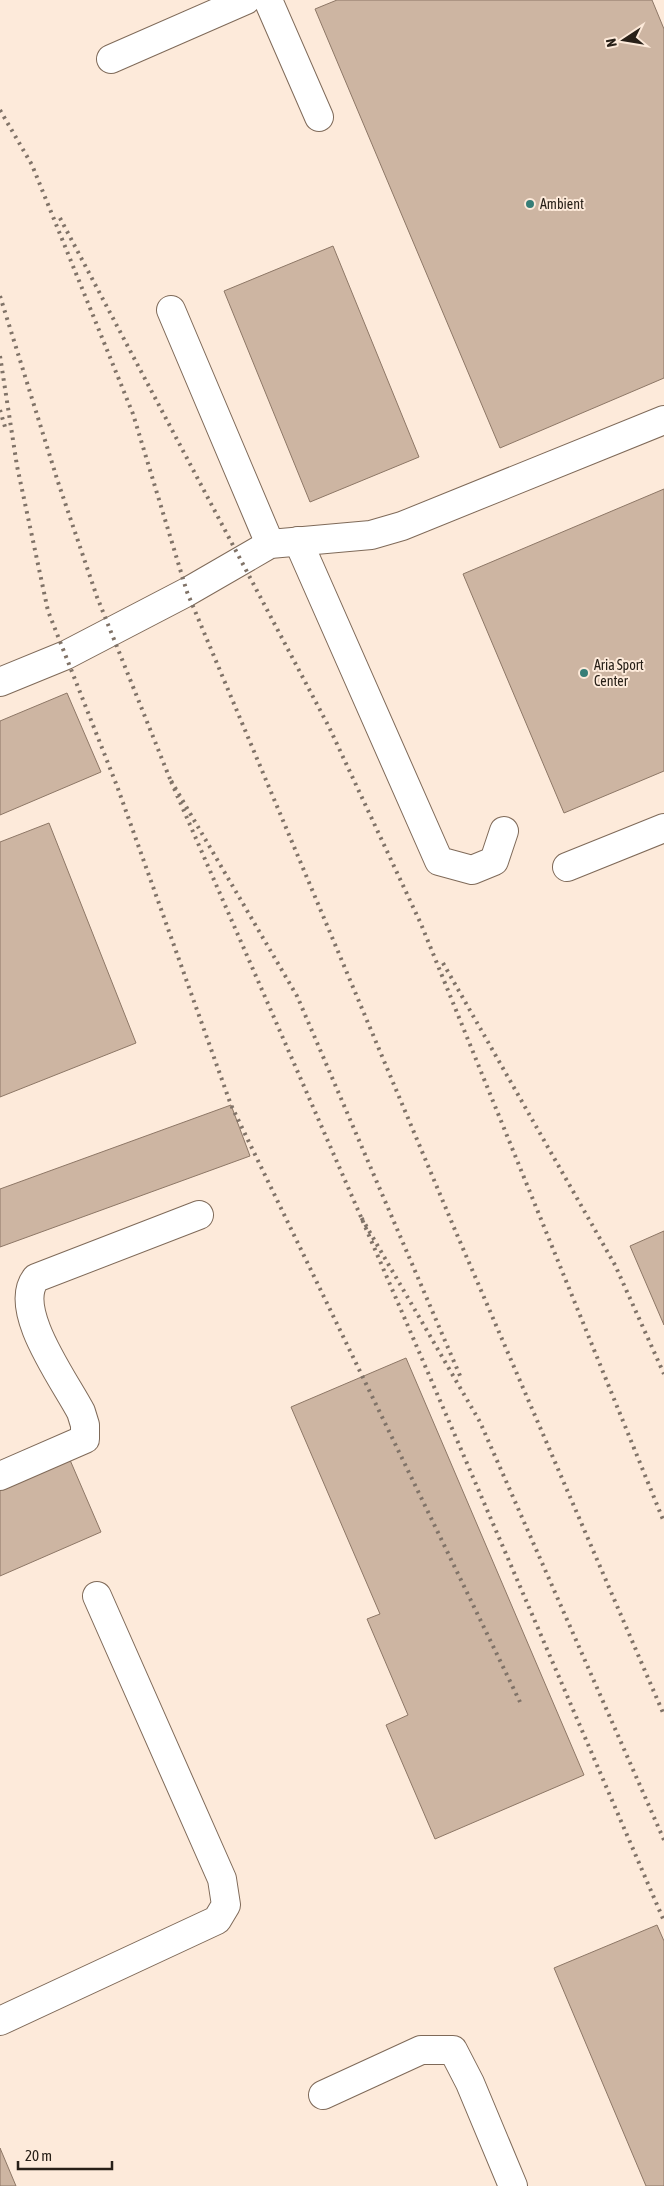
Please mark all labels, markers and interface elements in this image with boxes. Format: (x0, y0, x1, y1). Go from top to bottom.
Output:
north arrow (599, 15, 649, 65)
text: N (603, 37, 620, 48)
place label: Ambient (540, 196, 584, 212)
marker: Ambient (524, 198, 536, 210)
place label: Aria Sport Center (594, 657, 644, 689)
marker: Aria Sport Center (578, 667, 590, 679)
scale bar (18, 2138, 111, 2170)
text: 20 m (25, 2147, 52, 2164)

